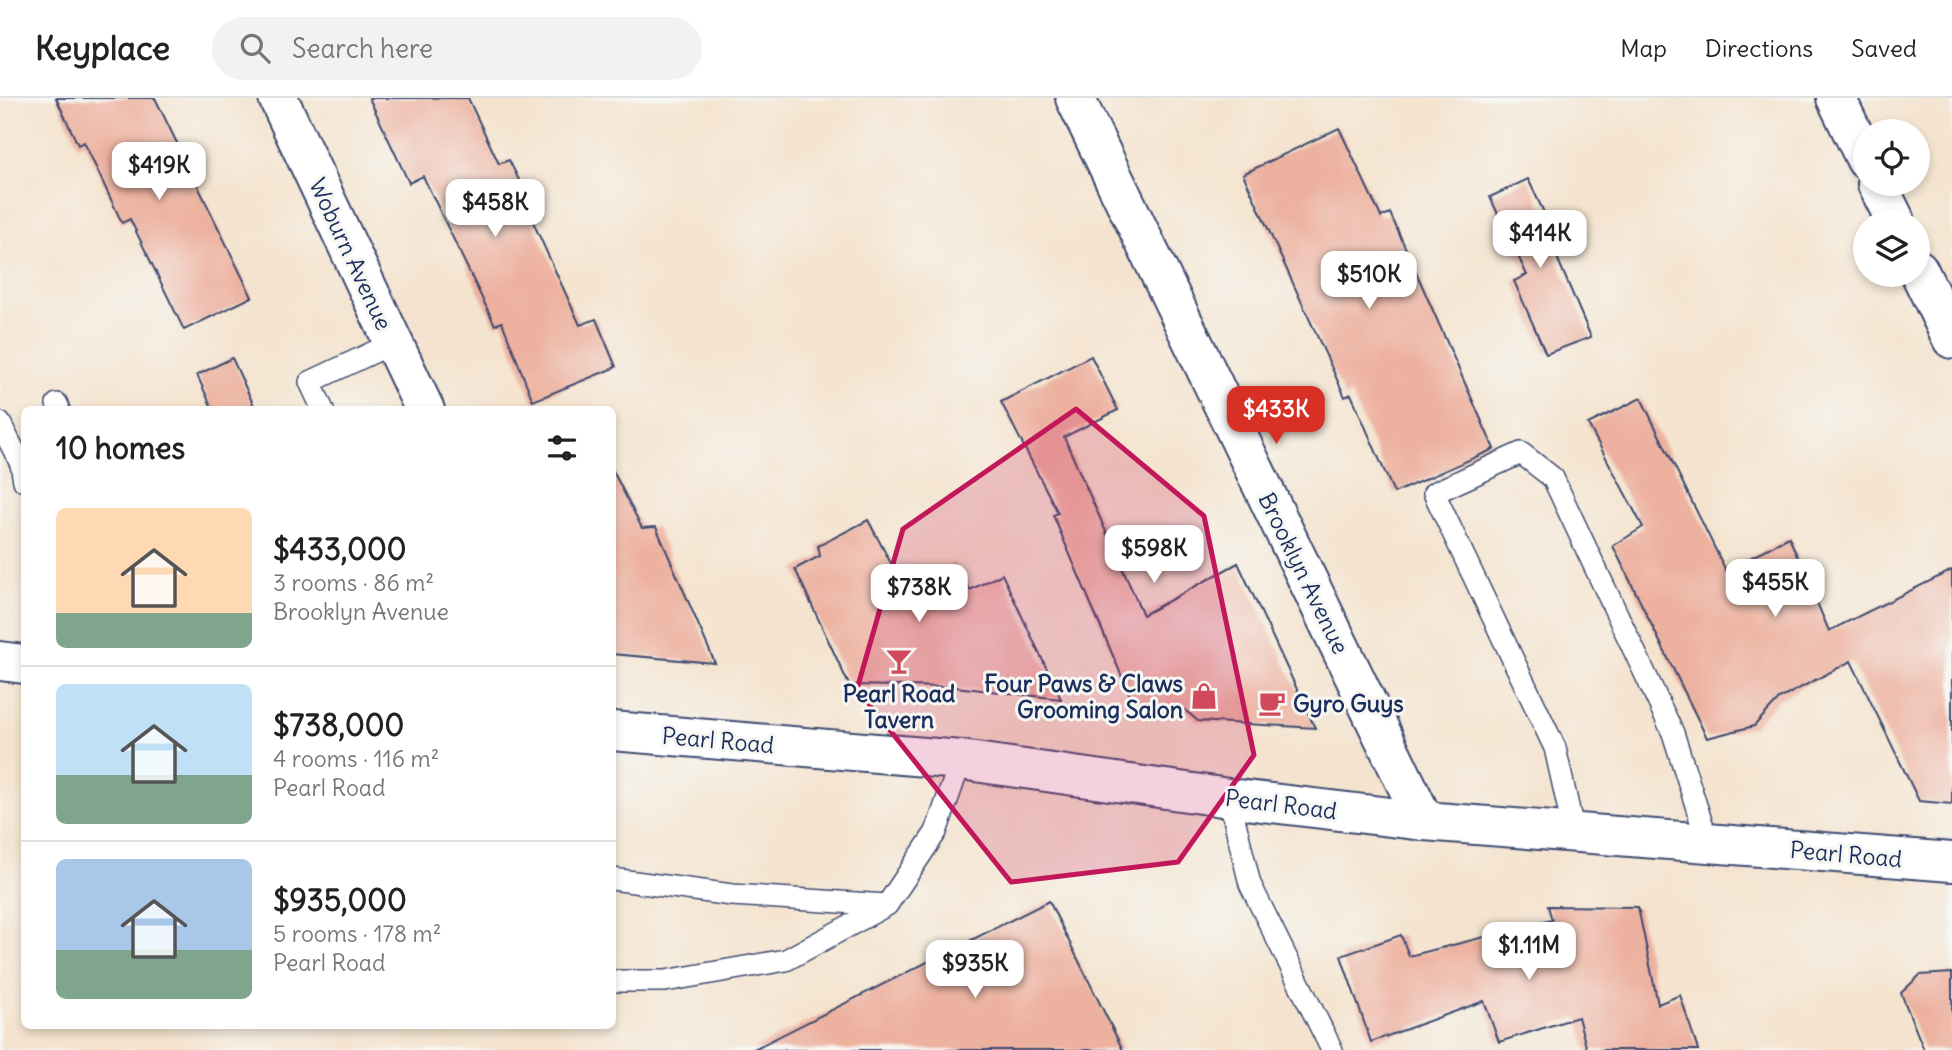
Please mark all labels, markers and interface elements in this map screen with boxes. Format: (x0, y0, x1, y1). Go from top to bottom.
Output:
search box (212, 17, 702, 80)
text: Keyplace (35, 27, 170, 69)
icon: search (236, 29, 274, 67)
text: Search here (292, 32, 433, 65)
text: Map (1620, 33, 1667, 63)
text: Directions (1705, 33, 1813, 63)
text: Saved (1851, 33, 1917, 63)
map controls (1853, 119, 1930, 287)
button: locate (1853, 119, 1930, 196)
pin: $419K (110, 142, 208, 202)
text: $419K (128, 150, 190, 179)
street label: Woburn Avenue (303, 173, 399, 335)
pin: $458K (446, 180, 544, 239)
text: $458K (462, 187, 528, 216)
button: layers (1853, 210, 1930, 287)
pin: $414K (1491, 211, 1589, 270)
text: $414K (1509, 218, 1571, 247)
pin: $510K (1320, 252, 1418, 311)
text: $510K (1337, 259, 1401, 288)
pin: $433K (1227, 386, 1325, 446)
text: $433K (1243, 394, 1309, 423)
text: 10 homes (56, 429, 185, 467)
icon: filters (543, 429, 581, 467)
street label: Brooklyn Avenue (1252, 488, 1356, 658)
pin: $598K (1105, 526, 1203, 585)
text: $433,000 (273, 530, 407, 568)
text: $598K (1121, 533, 1187, 562)
icon: home (112, 536, 196, 620)
pin: $455K (1726, 560, 1824, 619)
pin: $738K (870, 564, 968, 624)
text: $455K (1742, 567, 1808, 596)
text: 3 rooms · 86 m² (273, 568, 434, 597)
text: $738K (887, 572, 951, 601)
text: Brooklyn Avenue (273, 597, 449, 626)
bar icon: Pearl Road Tavern (884, 646, 914, 676)
place label: Four Paws & Claws Grooming Salon (984, 669, 1183, 724)
place label: Pearl Road Tavern (843, 679, 956, 734)
shop icon: Four Paws & Claws Grooming Salon (1189, 681, 1219, 711)
cafe icon: Gyro Guys (1257, 688, 1287, 718)
place label: Gyro Guys (1293, 689, 1404, 718)
text: $738,000 (273, 706, 404, 744)
icon: home (112, 712, 196, 796)
street label: Pearl Road (661, 721, 775, 759)
text: 4 rooms · 116 m² (273, 744, 439, 773)
text: Pearl Road (273, 773, 385, 802)
street label: Pearl Road (1223, 783, 1339, 825)
street label: Pearl Road (1789, 835, 1903, 873)
text: $935,000 (273, 881, 407, 919)
icon: home (112, 887, 196, 971)
text: 5 rooms · 178 m² (273, 919, 441, 948)
pin: $1.11M (1472, 922, 1586, 982)
text: $1.11M (1498, 930, 1560, 959)
pin: $935K (926, 940, 1024, 1000)
text: Pearl Road (273, 948, 385, 977)
text: $935K (942, 948, 1008, 977)

